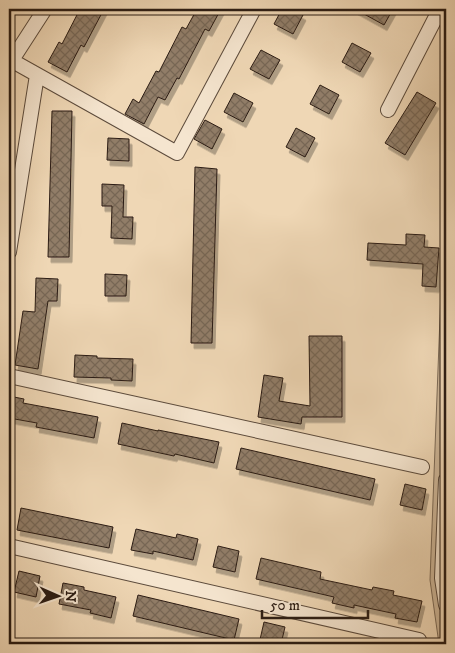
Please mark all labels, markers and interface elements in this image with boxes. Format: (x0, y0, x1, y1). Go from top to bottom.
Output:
north arrow (32, 570, 82, 620)
scale bar (262, 588, 369, 620)
text: N (61, 590, 79, 603)
text: 50 m (270, 596, 300, 615)

